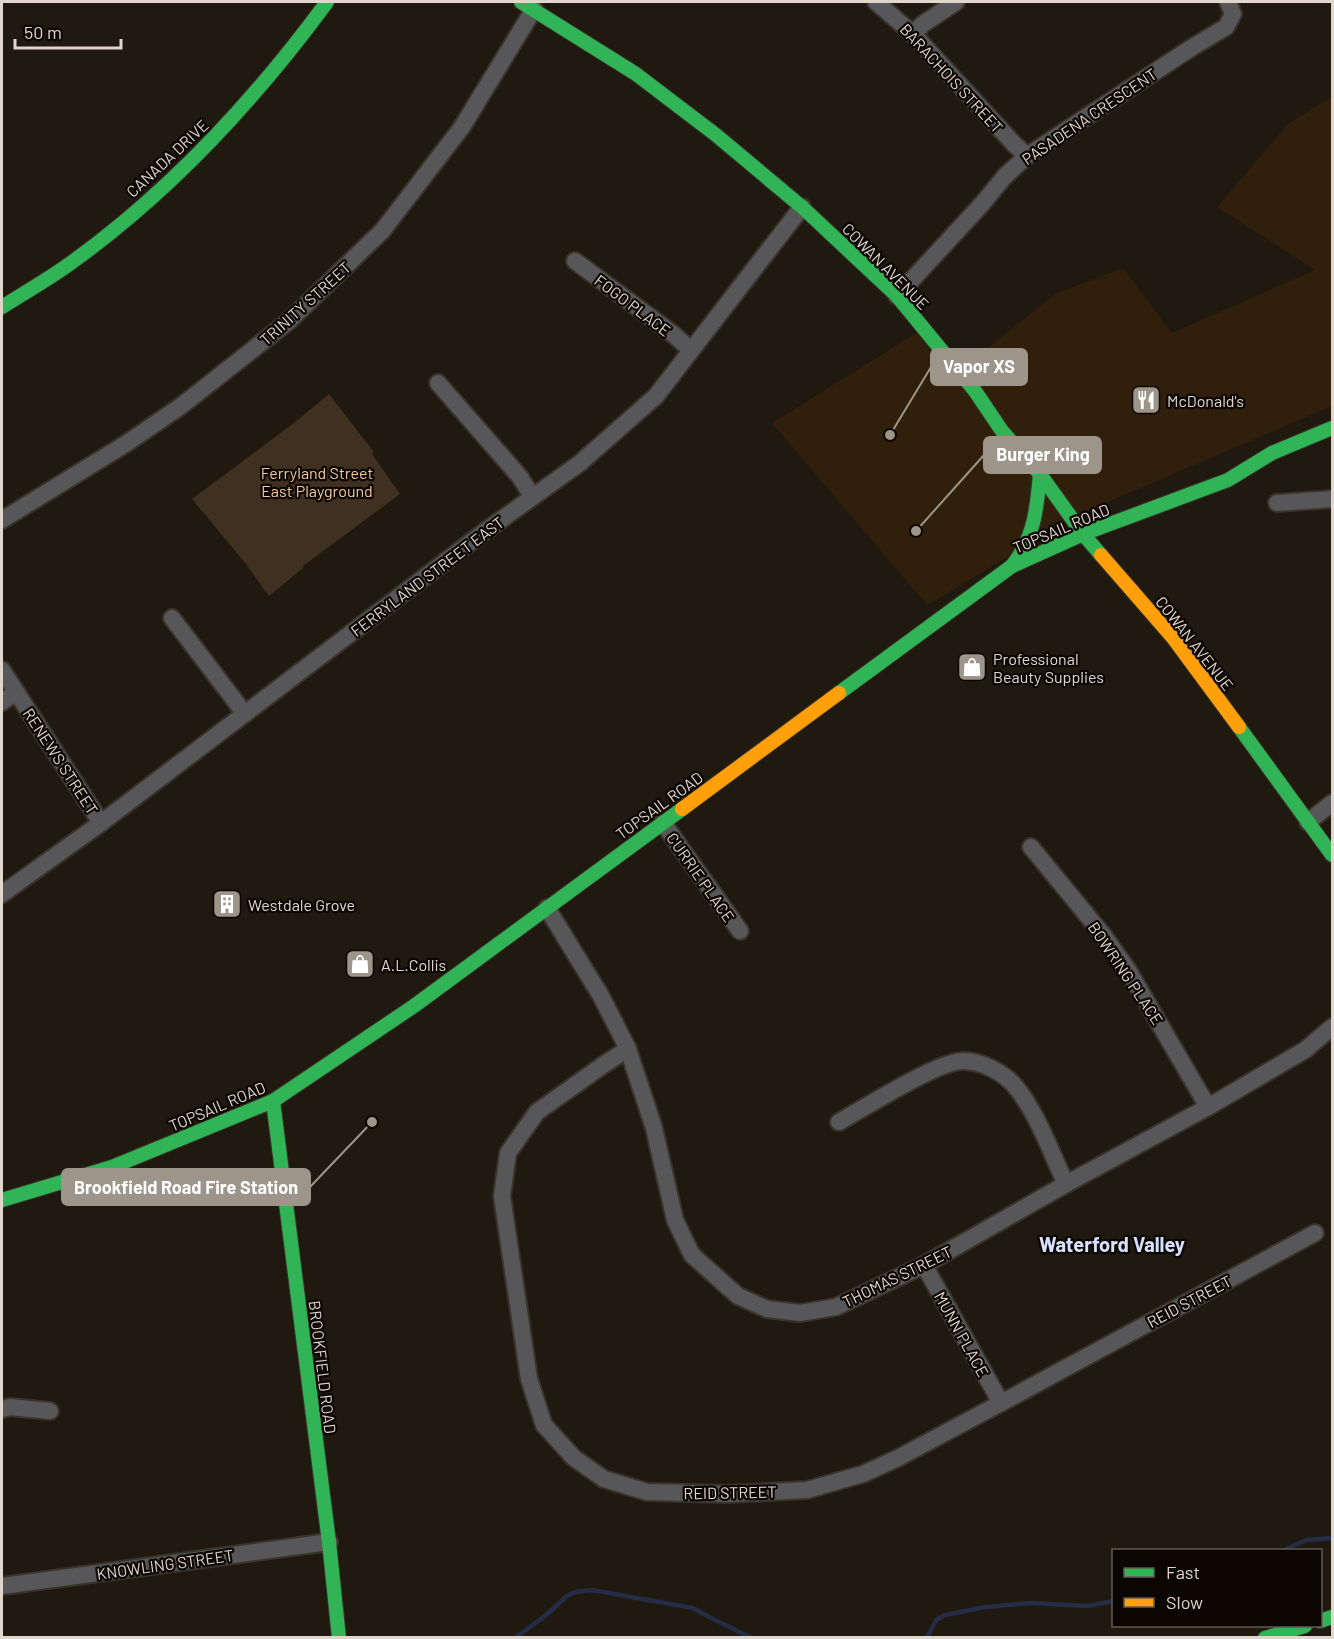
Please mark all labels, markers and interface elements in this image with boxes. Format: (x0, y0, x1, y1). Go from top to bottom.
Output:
scale bar (15, 12, 122, 50)
street label: BARACHOIS STREET (896, 19, 1008, 137)
text: 50 m (24, 21, 62, 43)
street label: PASADENA CRESCENT (1018, 64, 1160, 168)
street label: CANADA DRIVE (122, 115, 212, 201)
street label: COWAN AVENUE (839, 219, 933, 313)
street label: TRINITY STREET (256, 257, 354, 349)
street label: FOGO PLACE (591, 270, 675, 340)
callout: Vapor XS (931, 349, 1027, 385)
text: Vapor XS (943, 355, 1015, 377)
restaurant icon: McDonald's (1130, 384, 1162, 416)
place label: McDonald's (1167, 391, 1244, 410)
callout: Burger King (984, 437, 1101, 473)
text: Burger King (996, 443, 1090, 465)
park label: Ferryland Street East Playground (261, 463, 373, 500)
street label: TOPSAIL ROAD (1010, 499, 1112, 557)
street label: FERRYLAND STREET EAST (347, 512, 507, 640)
street label: COWAN AVENUE (1152, 592, 1238, 694)
place label: Professional Beauty Supplies (993, 649, 1104, 686)
shop icon: Professional Beauty Supplies (956, 651, 988, 683)
street label: RENEWS STREET (20, 704, 102, 818)
street label: TOPSAIL ROAD (612, 767, 706, 843)
street label: CURRIE PLACE (663, 829, 739, 925)
building icon: Westdale Grove (211, 888, 243, 920)
place label: Westdale Grove (248, 895, 355, 914)
street label: BOWRING PLACE (1085, 918, 1167, 1028)
shop icon: A.L.Collis (344, 948, 376, 980)
place label: A.L.Collis (381, 955, 446, 974)
street label: TOPSAIL ROAD (166, 1077, 268, 1135)
callout: Brookfield Road Fire Station (62, 1169, 310, 1205)
text: Brookfield Road Fire Station (74, 1176, 298, 1198)
district label: Waterford Valley (1039, 1232, 1185, 1256)
street label: THOMAS STREET (839, 1241, 955, 1311)
street label: REID STREET (1143, 1271, 1235, 1331)
street label: MUNN PLACE (931, 1288, 993, 1380)
street label: BROOKFIELD ROAD (305, 1299, 341, 1435)
street label: REID STREET (683, 1482, 777, 1502)
street label: KNOWLING STREET (95, 1545, 235, 1583)
legend (1112, 1549, 1322, 1627)
text: Fast (1166, 1561, 1200, 1583)
text: Slow (1166, 1591, 1203, 1613)

